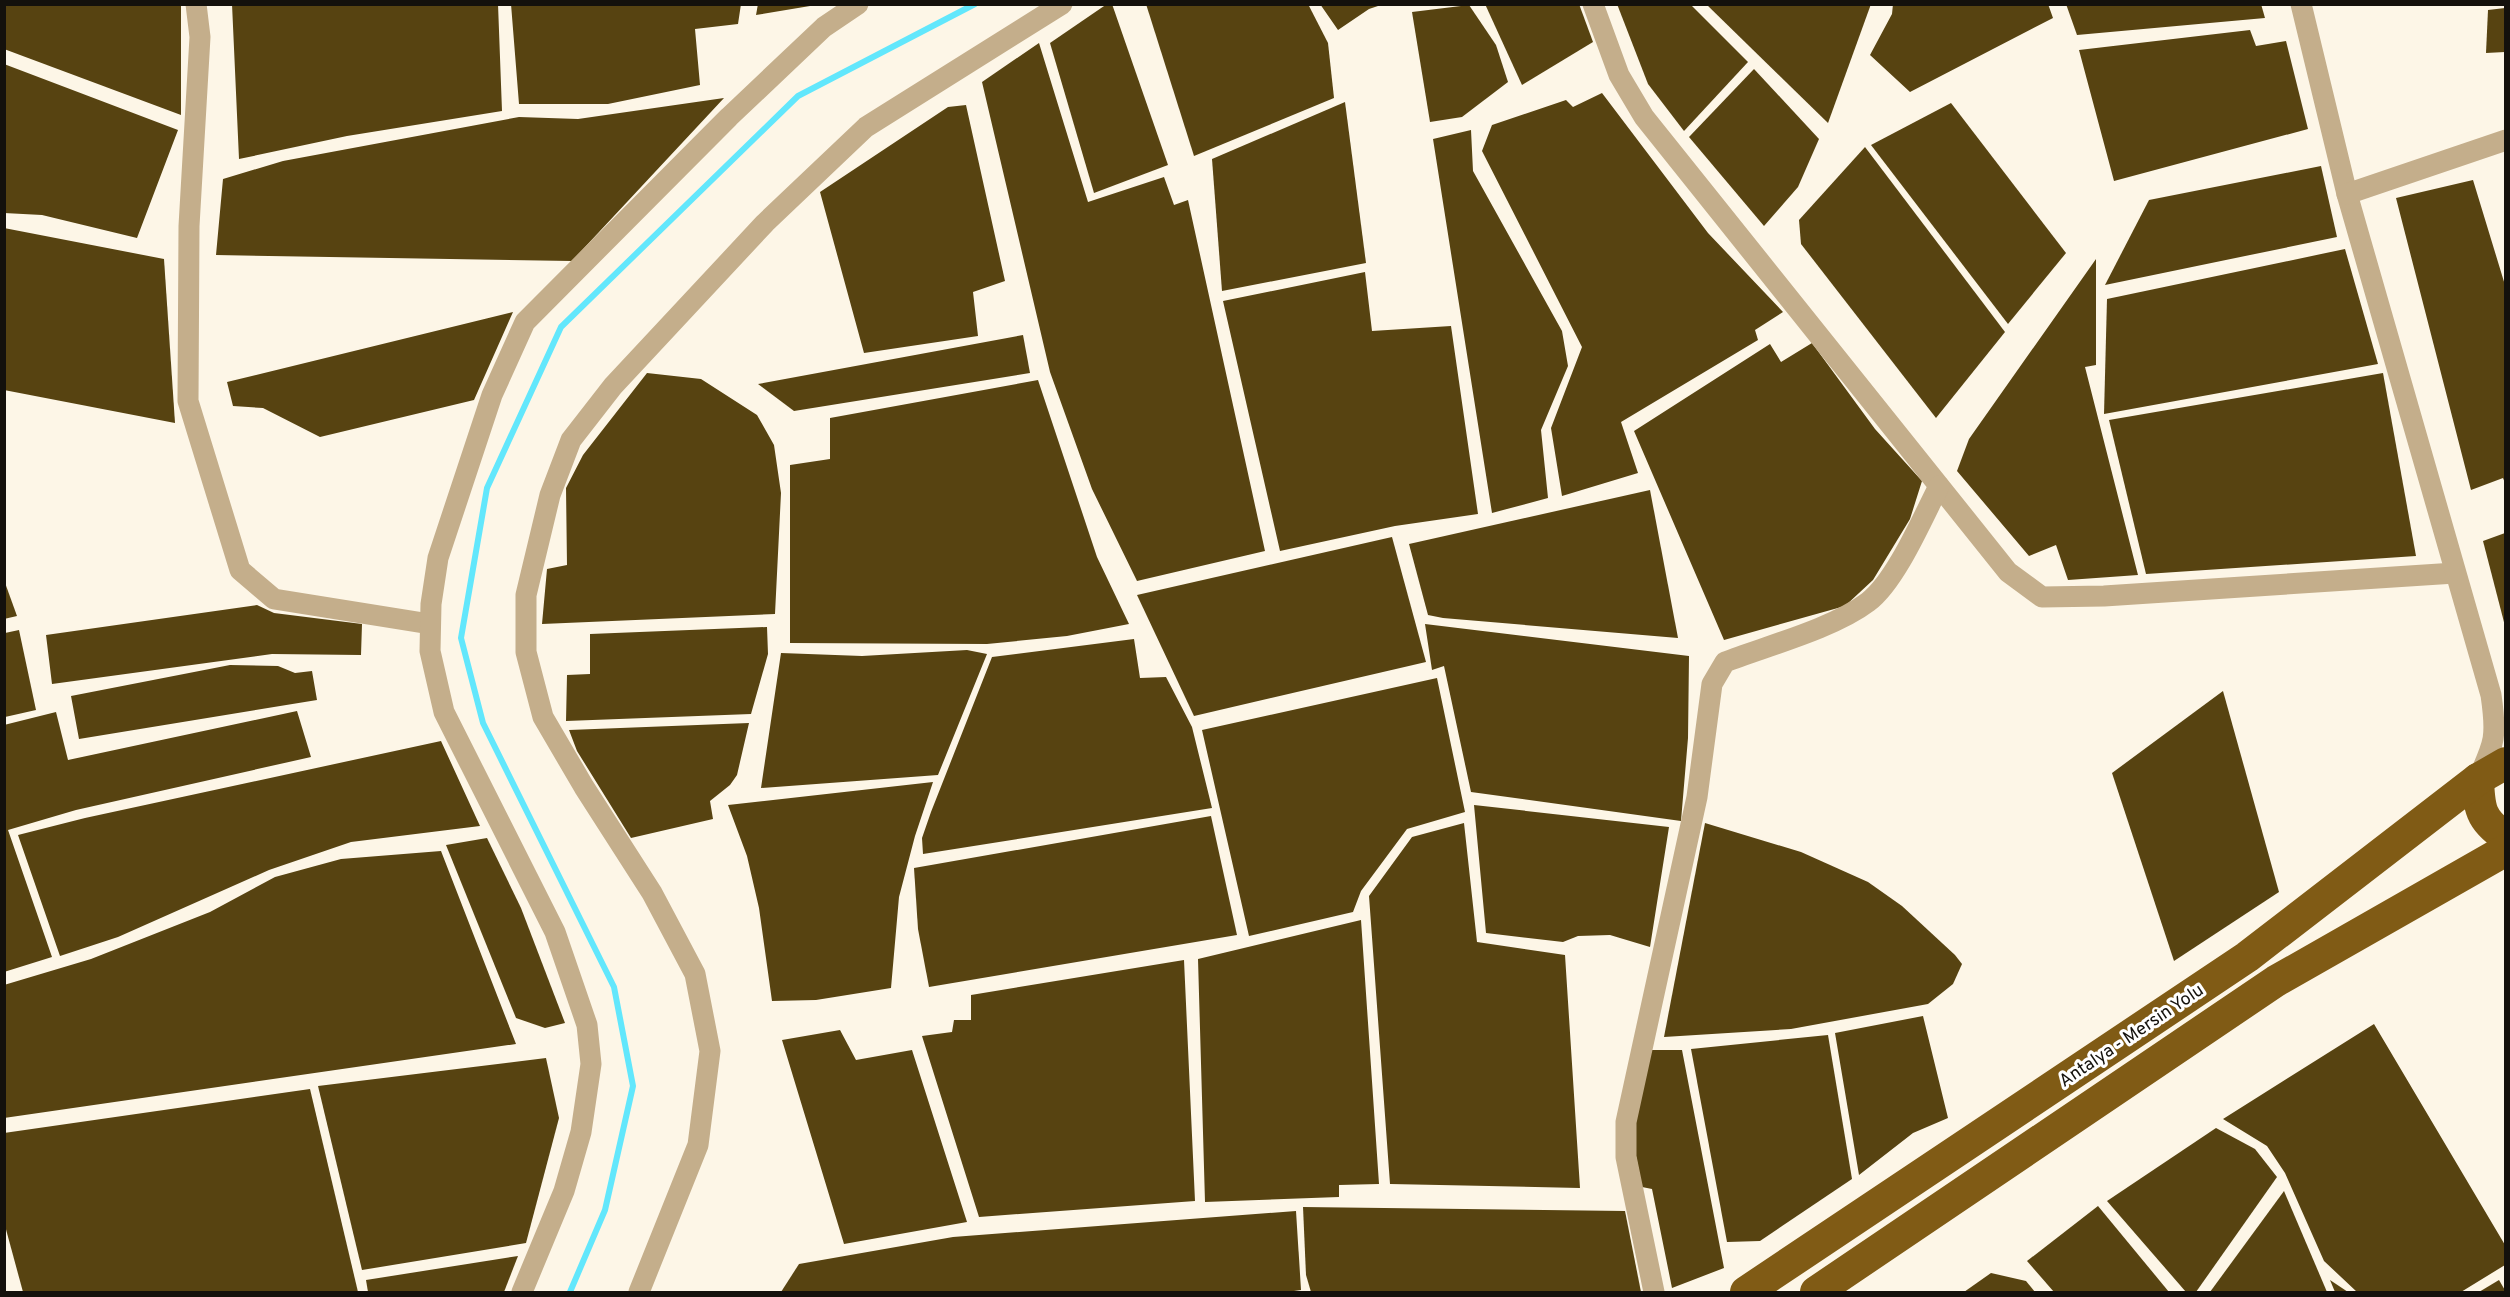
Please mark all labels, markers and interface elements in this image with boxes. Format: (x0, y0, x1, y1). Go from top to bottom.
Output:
street label: Antalya - Mersin Yolu (2055, 979, 2209, 1093)

